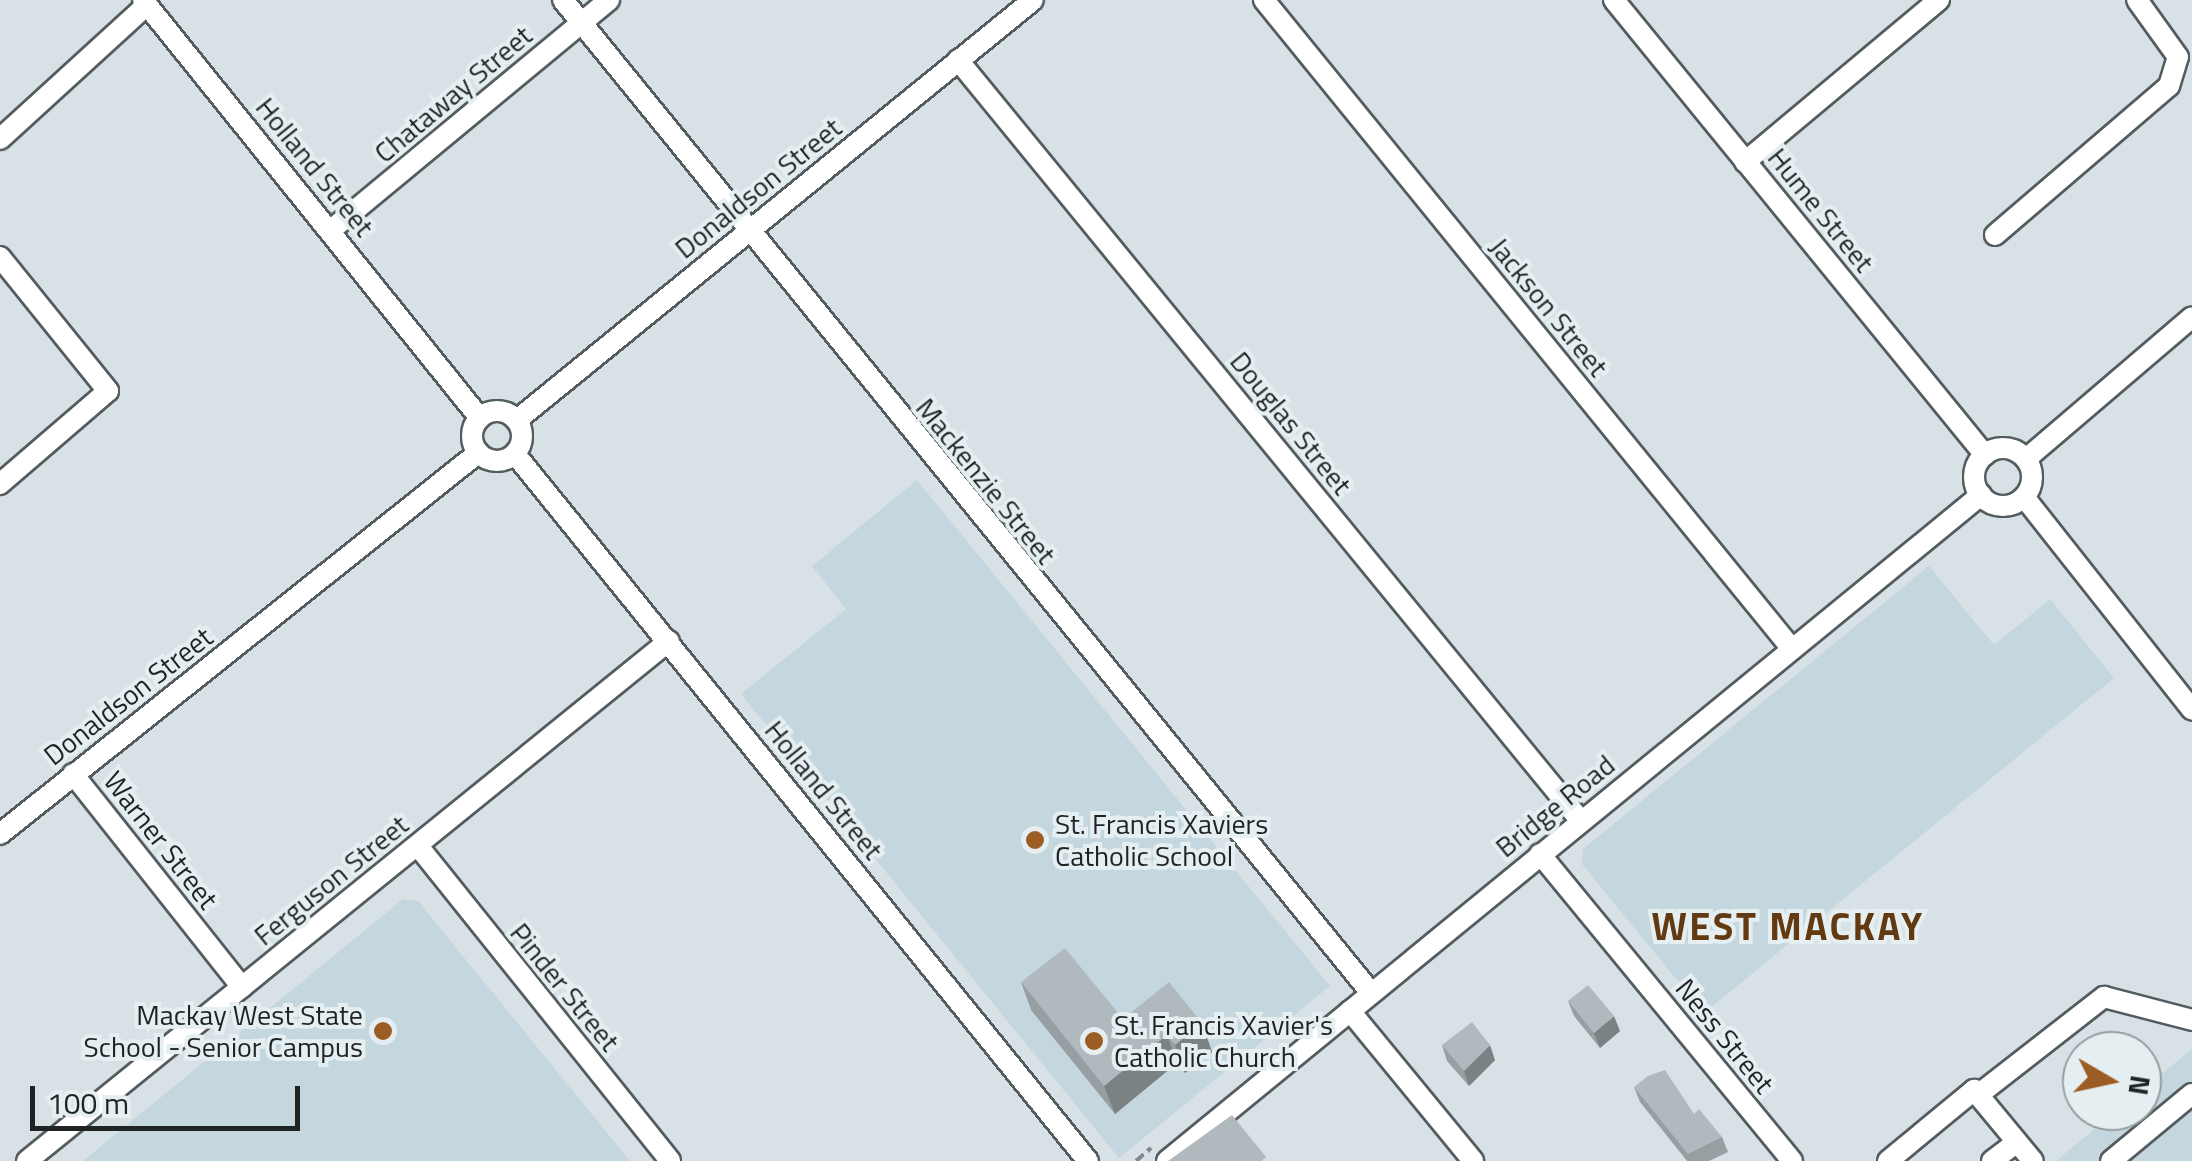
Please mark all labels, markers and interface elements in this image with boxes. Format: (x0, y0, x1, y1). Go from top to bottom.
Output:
street label: Chataway Street (367, 18, 539, 170)
street label: Holland Street (249, 91, 381, 243)
street label: Donaldson Street (668, 111, 848, 265)
street label: Hume Street (1761, 141, 1881, 279)
street label: Jackson Street (1483, 231, 1615, 383)
street label: Douglas Street (1223, 345, 1359, 501)
street label: Mackenzie Street (909, 391, 1063, 571)
street label: Donaldson Street (37, 620, 219, 772)
street label: Holland Street (758, 714, 890, 866)
street label: Bridge Road (1489, 748, 1621, 864)
street label: Warner Street (97, 765, 225, 915)
place label: St. Francis Xaviers Catholic School (1055, 807, 1268, 873)
street label: Ferguson Street (247, 808, 415, 952)
marker: St. Francis Xaviers Catholic School (1024, 829, 1046, 851)
district label: WEST MACKAY (1651, 904, 1925, 950)
street label: Pinder Street (503, 916, 627, 1058)
street label: Ness Street (1669, 972, 1781, 1100)
place label: Mackay West State School - Senior Campus (84, 998, 363, 1064)
place label: St. Francis Xavier's Catholic Church (1114, 1008, 1333, 1074)
marker: Mackay West State School - Senior Campus (372, 1020, 394, 1042)
marker: St. Francis Xavier's Catholic Church (1083, 1030, 1105, 1052)
north arrow (2062, 1031, 2162, 1131)
scale bar (35, 1066, 305, 1128)
text: N (2117, 1073, 2163, 1098)
text: 100 m (47, 1080, 129, 1126)

